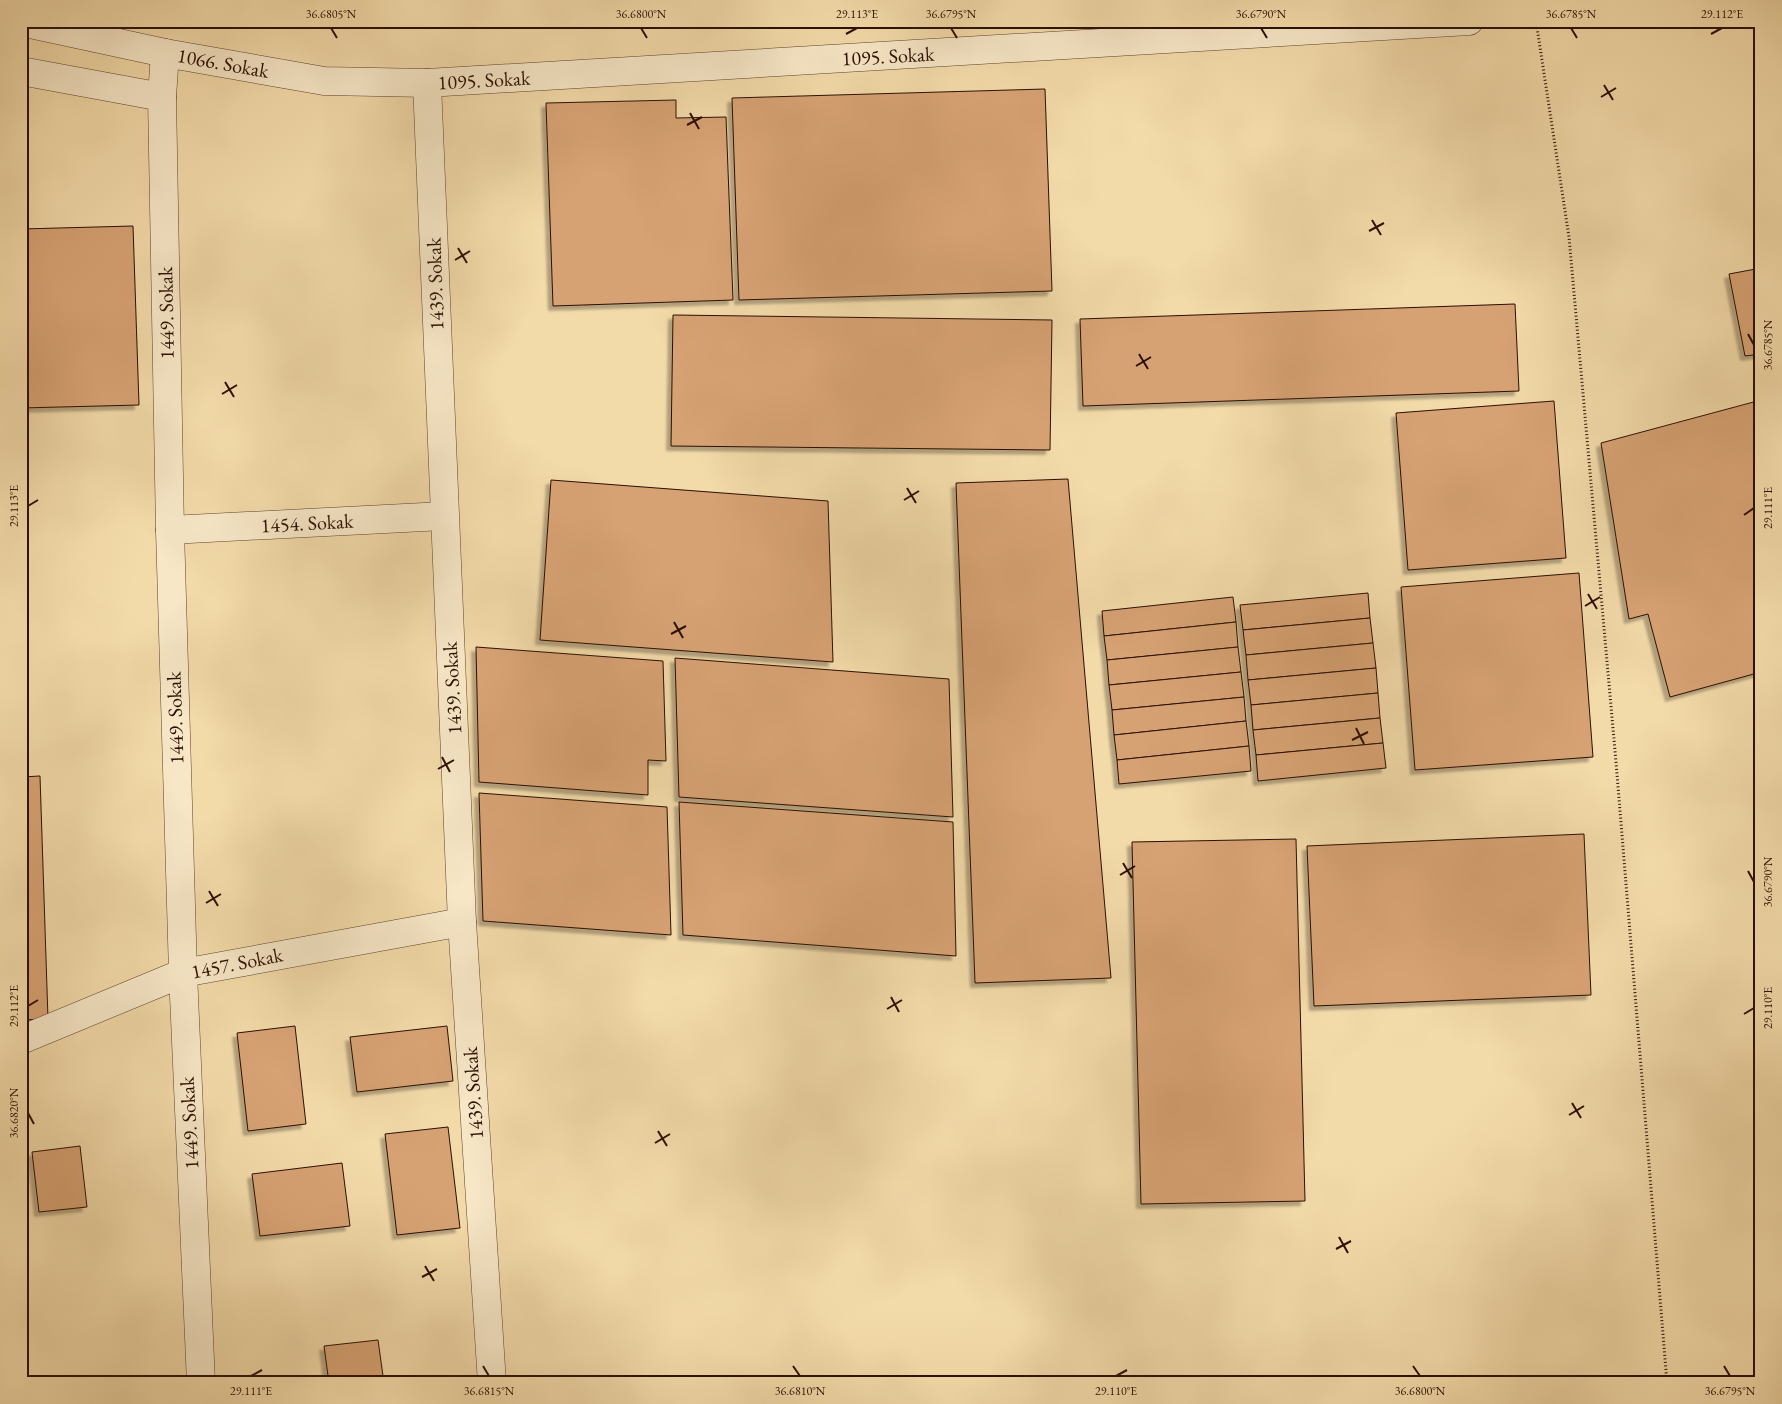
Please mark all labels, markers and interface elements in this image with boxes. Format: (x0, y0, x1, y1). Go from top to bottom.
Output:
text: 36.6805°N (306, 6, 357, 22)
text: 36.6800°N (616, 6, 667, 22)
text: 29.113°E (836, 6, 878, 22)
text: 36.6795°N (926, 6, 977, 22)
text: 36.6790°N (1236, 6, 1287, 22)
text: 36.6785°N (1546, 6, 1597, 22)
text: 29.112°E (1701, 6, 1743, 22)
street label: 1095. Sokak (841, 41, 936, 71)
street label: 1066. Sokak (175, 42, 271, 84)
street label: 1095. Sokak (437, 65, 532, 95)
street label: 1439. Sokak (420, 237, 450, 331)
street label: 1449. Sokak (152, 266, 180, 360)
text: 36.6785°N (1760, 319, 1776, 370)
text: 29.113°E (6, 485, 22, 527)
text: 29.111°E (1760, 487, 1776, 529)
street label: 1454. Sokak (260, 508, 355, 538)
street label: 1439. Sokak (437, 640, 467, 735)
street label: 1449. Sokak (160, 671, 190, 765)
text: 36.6790°N (1760, 856, 1776, 907)
street label: 1457. Sokak (189, 941, 286, 985)
text: 29.112°E (6, 985, 22, 1027)
text: 29.110°E (1760, 987, 1776, 1029)
street label: 1439. Sokak (457, 1045, 489, 1140)
street label: 1449. Sokak (174, 1075, 204, 1170)
text: 36.6820°N (6, 1087, 22, 1138)
text: 29.111°E (230, 1383, 272, 1399)
text: 36.6815°N (464, 1383, 515, 1399)
text: 36.6810°N (775, 1383, 826, 1399)
text: 29.110°E (1095, 1383, 1137, 1399)
text: 36.6800°N (1395, 1383, 1446, 1399)
text: 36.6795°N (1705, 1383, 1756, 1399)

